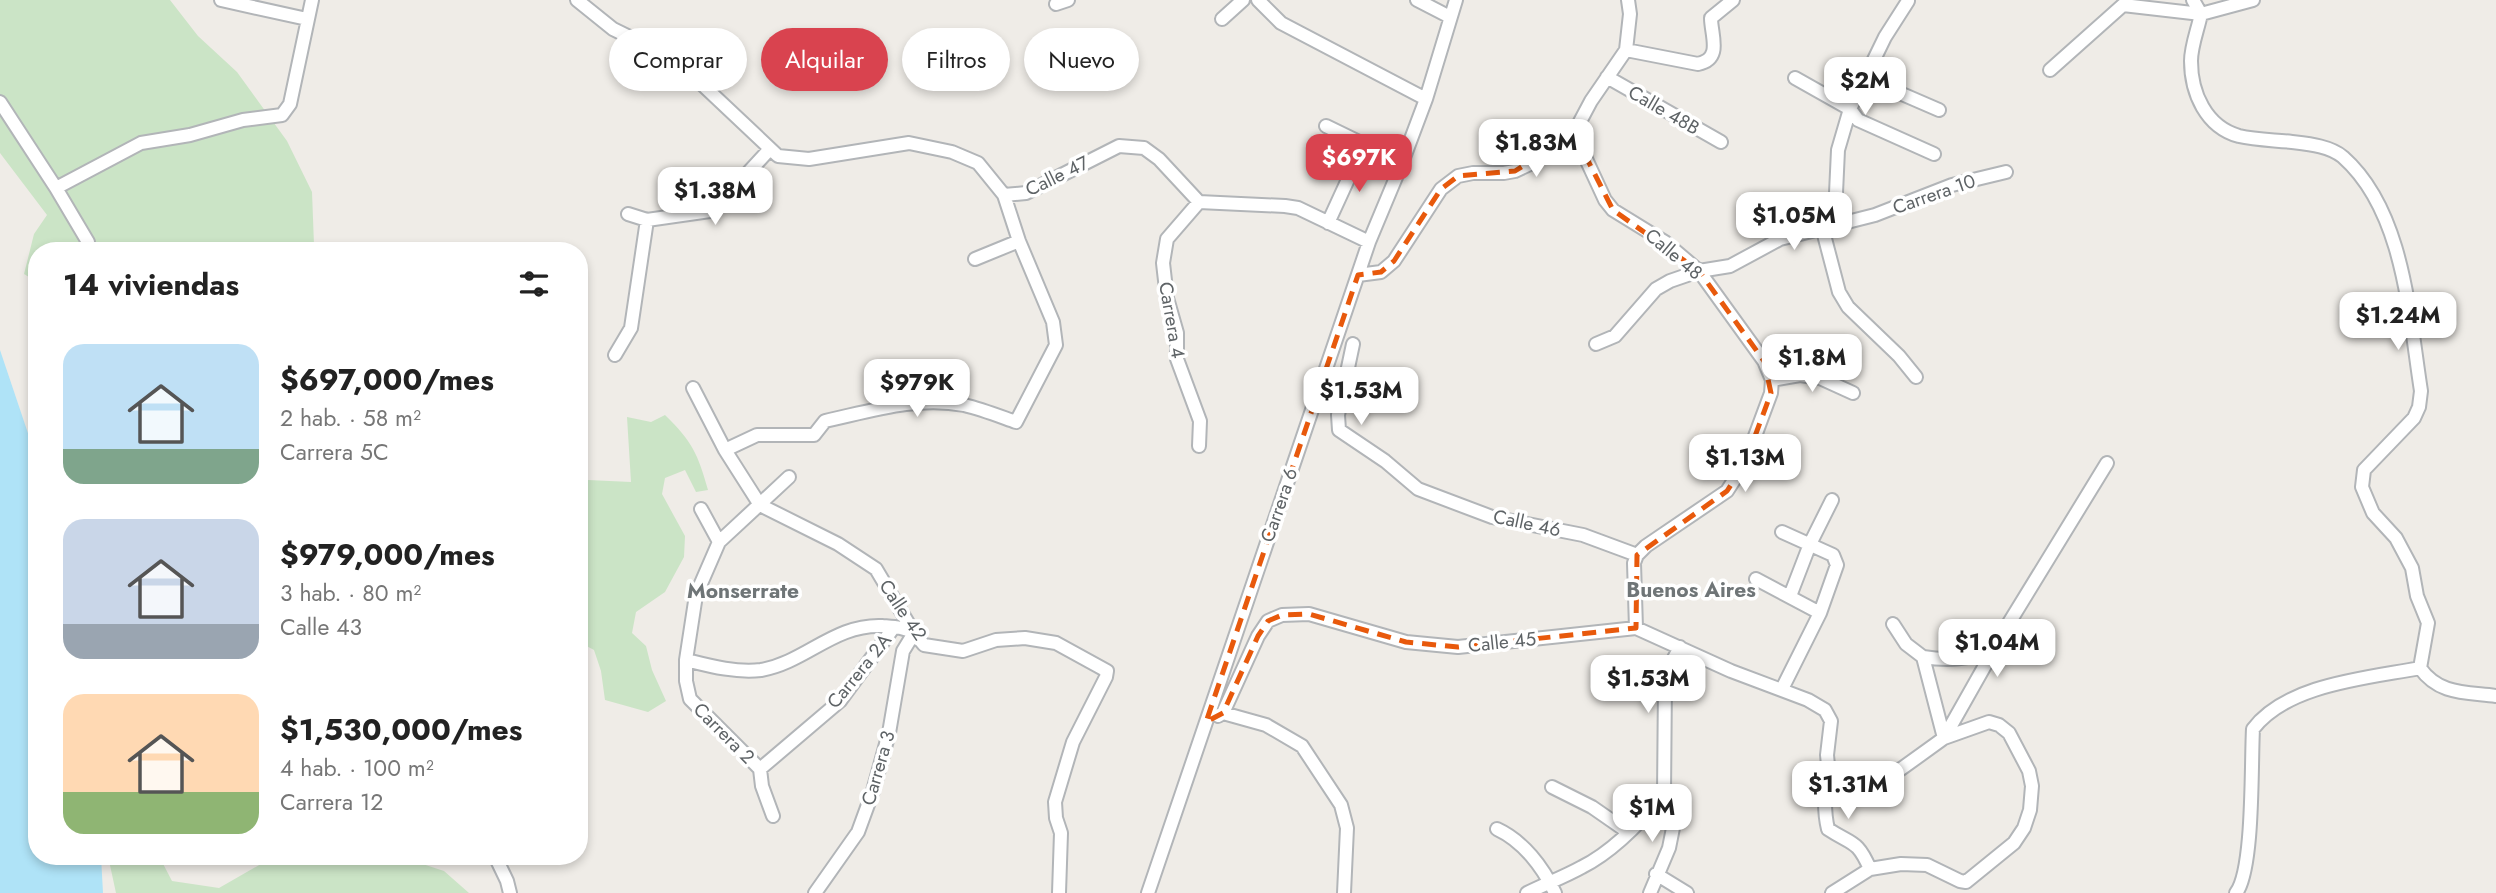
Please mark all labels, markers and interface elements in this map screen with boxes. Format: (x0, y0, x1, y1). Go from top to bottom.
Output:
chip: Comprar (609, 28, 747, 91)
chip: Alquilar (761, 28, 888, 91)
chip: Filtros (902, 28, 1010, 91)
chip: Nuevo (1024, 28, 1139, 91)
pin: $2M (1831, 58, 1899, 117)
text: $2M (1840, 63, 1890, 97)
street label: Calle 48B (1623, 79, 1705, 141)
pin: $1.83M (1479, 120, 1593, 179)
text: $1.83M (1495, 125, 1577, 159)
pin: $697K (1310, 134, 1408, 194)
text: $697K (1322, 140, 1396, 174)
street label: Calle 47 (1021, 149, 1093, 203)
street label: Carrera 10 (1889, 167, 1979, 221)
pin: $1.38M (658, 168, 772, 227)
text: $1.38M (674, 173, 756, 207)
pin: $1.05M (1737, 192, 1851, 252)
text: $1.05M (1752, 198, 1836, 232)
street label: Calle 48 (1639, 222, 1709, 286)
text: 14 viviendas (63, 263, 239, 306)
icon: filters (515, 265, 553, 303)
street label: Carrera 4 (1152, 280, 1192, 360)
pin: $1.24M (2341, 292, 2455, 352)
text: $1.24M (2355, 298, 2441, 332)
pin: $1.8M (1763, 334, 1861, 394)
text: $1.8M (1778, 340, 1846, 374)
text: $697,000/mes (280, 358, 494, 401)
pin: $979K (868, 360, 966, 419)
text: $979K (880, 365, 954, 399)
pin: $1.53M (1304, 368, 1418, 427)
icon: home (119, 372, 203, 456)
text: $1.53M (1319, 373, 1403, 407)
text: 2 hab. · 58 m² (280, 401, 421, 435)
pin: $1.13M (1688, 434, 1802, 494)
text: Carrera 5C (280, 435, 389, 469)
text: $1.13M (1705, 440, 1785, 474)
street label: Carrera 6 (1254, 464, 1304, 546)
street label: Calle 46 (1491, 503, 1563, 543)
text: $979,000/mes (280, 533, 495, 576)
icon: home (119, 547, 203, 631)
street label: Calle 42 (873, 574, 933, 646)
district label: Buenos Aires (1626, 575, 1756, 605)
text: 3 hab. · 80 m² (280, 576, 421, 610)
district label: Monserrate (687, 576, 799, 606)
text: Calle 43 (280, 610, 362, 644)
pin: $1.04M (1940, 620, 2054, 679)
street label: Calle 45 (1467, 625, 1537, 659)
text: $1.04M (1954, 625, 2040, 659)
street label: Carrera 2A (820, 627, 898, 714)
pin: $1.53M (1591, 656, 1705, 715)
text: $1.53M (1606, 661, 1690, 695)
street label: Carrera 2 (687, 696, 761, 770)
text: $1,530,000/mes (280, 708, 522, 751)
icon: home (119, 722, 203, 806)
street label: Carrera 3 (854, 728, 902, 808)
text: 4 hab. · 100 m² (280, 751, 434, 785)
pin: $1.31M (1791, 762, 1905, 821)
text: $1.31M (1808, 767, 1888, 801)
pin: $1M (1618, 784, 1686, 844)
text: Carrera 12 (280, 785, 383, 819)
text: $1M (1629, 790, 1675, 824)

